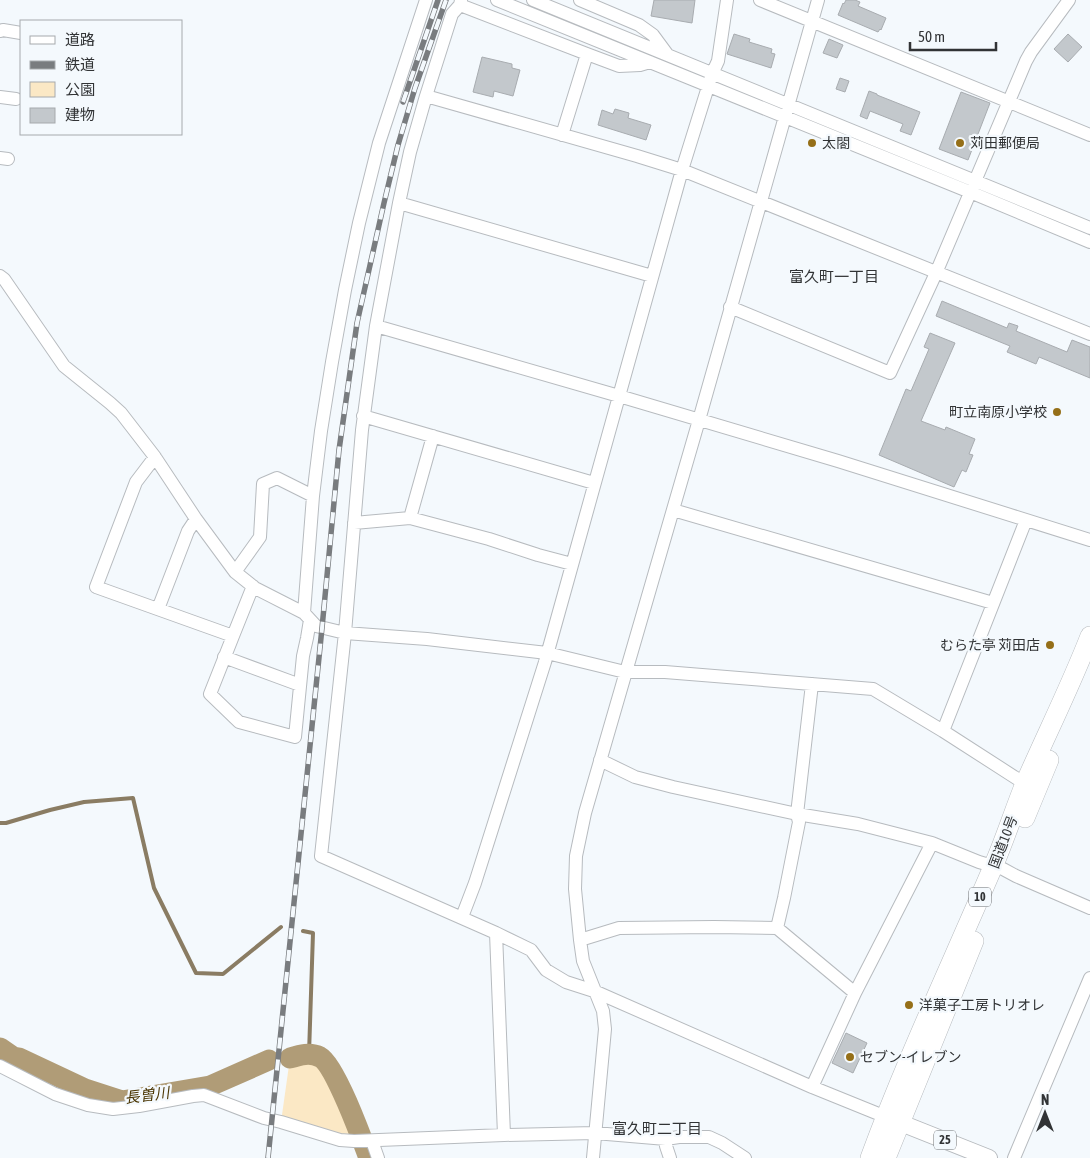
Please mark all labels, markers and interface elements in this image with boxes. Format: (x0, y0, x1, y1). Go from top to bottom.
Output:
legend (20, 20, 182, 135)
scale bar (910, 20, 996, 52)
text: 50 m (918, 28, 945, 45)
text: 道路 (65, 31, 95, 48)
text: 鉄道 (65, 56, 95, 73)
text: 公園 (65, 81, 95, 98)
text: 建物 (65, 106, 95, 123)
place label: 太閤 (822, 135, 850, 151)
place label: 苅田郵便局 (970, 135, 1040, 151)
marker: 太閤 (806, 137, 818, 149)
marker: 苅田郵便局 (954, 137, 966, 149)
district label: 富久町一丁目 (789, 268, 879, 285)
place label: 町立南原小学校 (949, 404, 1047, 420)
marker: 町立南原小学校 (1051, 406, 1063, 418)
place label: むらた亭 苅田店 (940, 637, 1040, 653)
marker: むらた亭 苅田店 (1044, 639, 1056, 651)
street label: 国道10号 (986, 813, 1020, 871)
road number: 10 (969, 888, 991, 906)
place label: 洋菓子工房トリオレ (919, 997, 1045, 1013)
marker: 洋菓子工房トリオレ (903, 999, 915, 1011)
place label: セブン-イレブン (860, 1049, 962, 1065)
marker: セブン-イレブン (844, 1051, 856, 1063)
water label: 長曽川 (124, 1084, 172, 1106)
north arrow (1020, 1088, 1070, 1138)
text: N (1041, 1092, 1049, 1108)
district label: 富久町二丁目 (612, 1120, 702, 1137)
road number: 25 (934, 1130, 956, 1150)

